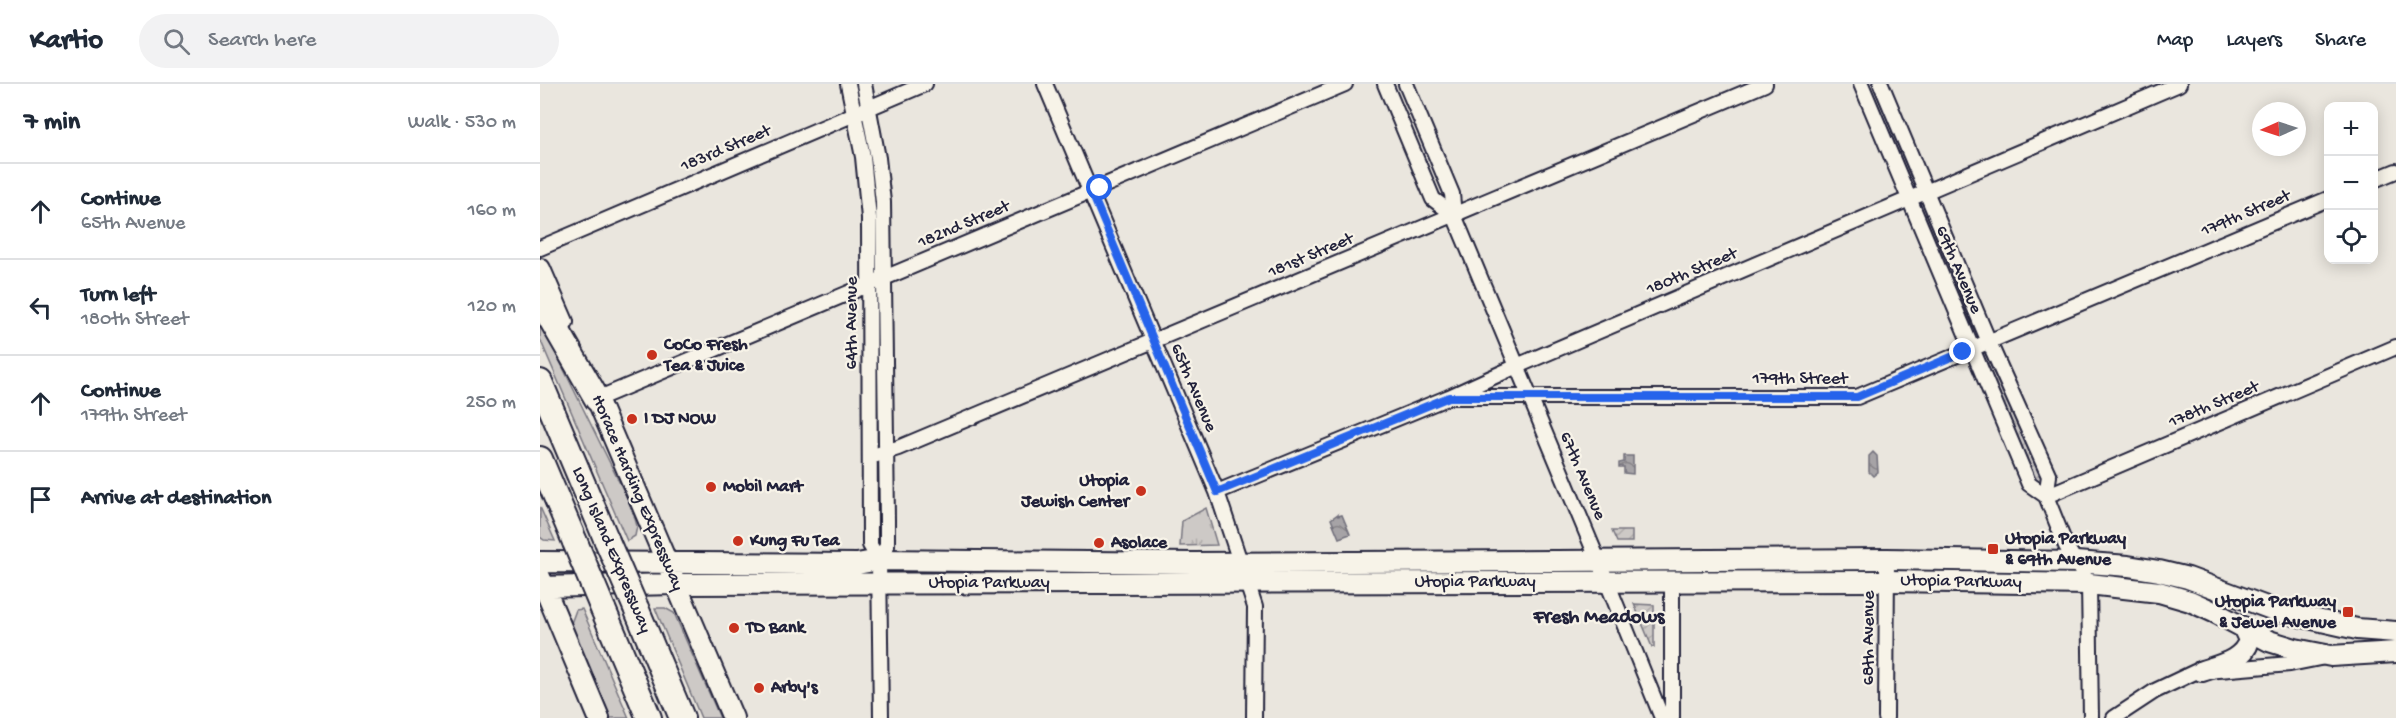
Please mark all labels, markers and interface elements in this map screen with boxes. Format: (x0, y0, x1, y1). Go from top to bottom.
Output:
search box (139, 14, 559, 68)
text: Kartio (30, 25, 103, 58)
icon: search (160, 25, 193, 58)
text: Search here (208, 28, 316, 54)
text: Map (2157, 29, 2193, 54)
text: Layers (2226, 29, 2282, 54)
text: Share (2315, 29, 2366, 54)
north arrow (2252, 102, 2306, 156)
map controls (2324, 102, 2378, 264)
button: + (2324, 102, 2378, 156)
text: 7 min (24, 108, 80, 139)
text: Walk · 530 m (408, 112, 516, 135)
street label: 183rd Street (677, 120, 776, 178)
button: − (2324, 156, 2378, 210)
route start (1086, 174, 1112, 200)
street label: 179th Street (2197, 185, 2295, 243)
text: Continue (81, 187, 161, 213)
icon: ahead (24, 195, 57, 228)
street label: 182nd Street (914, 196, 1014, 254)
text: 160 m (467, 200, 516, 223)
button: locate (2324, 210, 2378, 264)
text: 65th Avenue (81, 213, 185, 236)
street label: 69th Avenue (1930, 223, 1986, 318)
street label: 181st Street (1264, 228, 1358, 284)
street label: 180th Street (1642, 243, 1742, 301)
street label: 64th Avenue (842, 276, 863, 370)
text: Turn left (81, 283, 155, 309)
icon: left (24, 291, 57, 324)
text: 120 m (468, 296, 516, 319)
text: 180th Street (81, 309, 188, 332)
place label: CoCo Fresh Tea & Juice (662, 335, 748, 377)
route end (1949, 338, 1975, 364)
street label: 65th Avenue (1165, 341, 1221, 436)
marker: CoCo Fresh Tea & Juice (645, 348, 659, 362)
street label: 179th Street (1752, 369, 1849, 390)
street label: 178th Street (2165, 376, 2264, 434)
text: Continue (81, 379, 161, 405)
icon: ahead (24, 387, 57, 420)
text: 250 m (465, 392, 516, 415)
street label: Horace Harding Expressway (586, 392, 688, 594)
text: 179th Street (81, 405, 186, 428)
place label: I DJ NOW (644, 409, 717, 430)
marker: I DJ NOW (625, 412, 639, 426)
street label: 67th Avenue (1554, 429, 1610, 524)
street label: Long Island Expressway (566, 464, 656, 636)
place label: Utopia Jewish Center (1020, 471, 1132, 513)
place label: Mobil Mart (723, 477, 804, 498)
marker: Mobil Mart (704, 480, 718, 494)
icon: arrive (24, 483, 57, 516)
marker: Utopia Jewish Center (1134, 484, 1148, 498)
text: Arrive at destination (81, 486, 271, 512)
place label: Utopia Parkway & 69th Avenue (2005, 529, 2126, 571)
place label: Kung Fu Tea (749, 531, 841, 552)
place label: Asolace (1110, 533, 1168, 554)
marker: Kung Fu Tea (731, 534, 745, 548)
marker: Asolace (1092, 536, 1106, 550)
marker: Utopia Parkway & 69th Avenue (1986, 542, 2000, 556)
street label: Utopia Parkway (1900, 570, 2022, 594)
street label: Utopia Parkway (1414, 572, 1536, 593)
street label: Utopia Parkway (928, 573, 1050, 594)
street label: 68th Avenue (1859, 590, 1880, 685)
place label: Utopia Parkway & Jewel Avenue (2215, 592, 2337, 634)
marker: Utopia Parkway & Jewel Avenue (2341, 605, 2355, 619)
district label: Fresh Meadows (1533, 607, 1666, 630)
place label: TD Bank (744, 618, 807, 639)
marker: TD Bank (727, 621, 741, 635)
place label: Arby's (770, 678, 819, 699)
marker: Arby's (752, 681, 766, 695)

